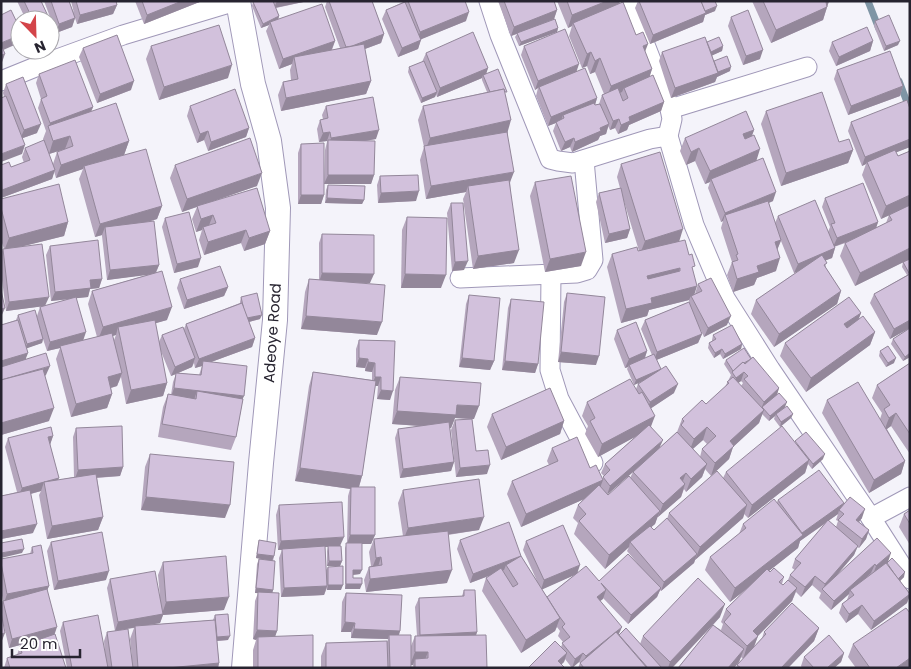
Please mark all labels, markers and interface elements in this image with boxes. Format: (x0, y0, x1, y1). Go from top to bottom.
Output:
north arrow (10, 10, 60, 60)
text: N (31, 36, 49, 58)
street label: Adeoye Road (258, 282, 286, 384)
scale bar (12, 626, 80, 658)
text: 20 m (20, 633, 58, 654)

